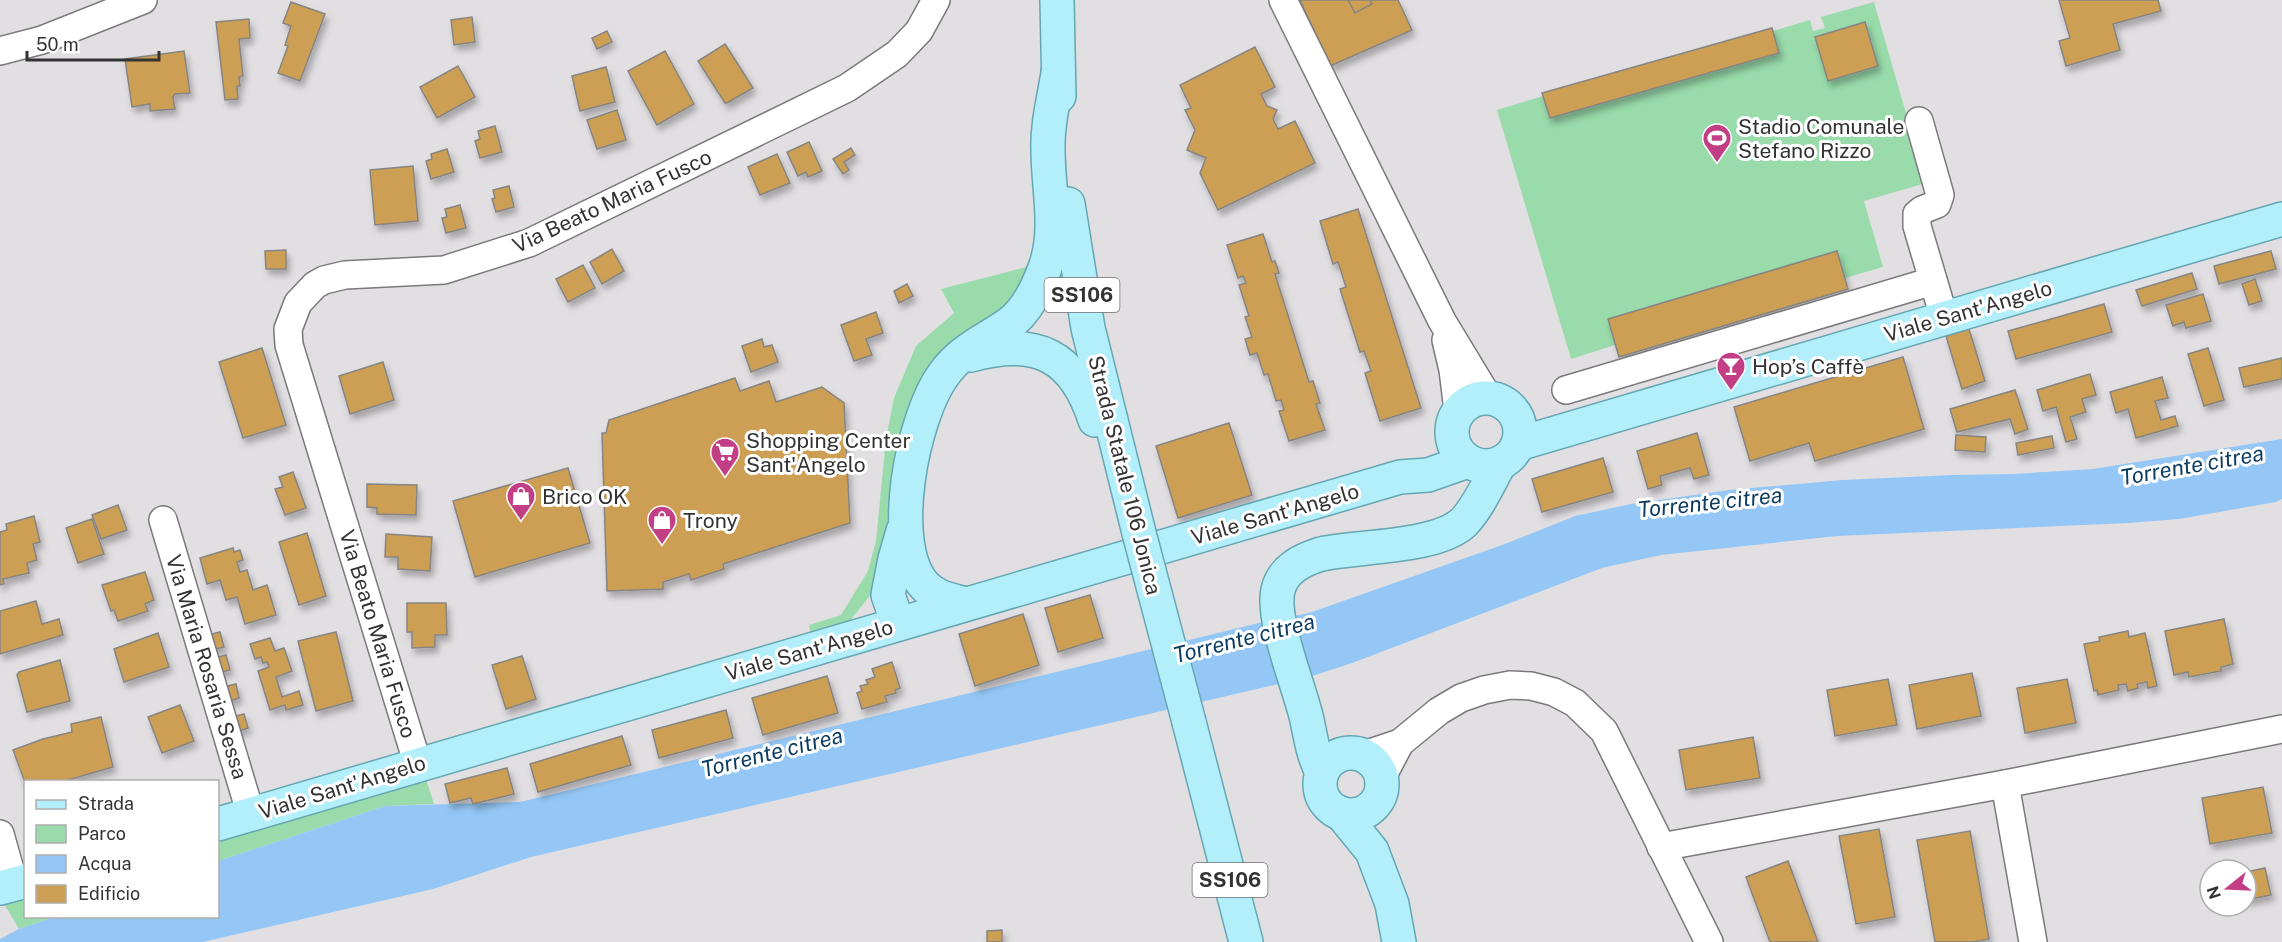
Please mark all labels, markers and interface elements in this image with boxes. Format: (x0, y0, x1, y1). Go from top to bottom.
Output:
scale bar (27, 24, 159, 62)
text: 50 m (36, 34, 79, 55)
place label: Stadio Comunale Stefano Rizzo (1738, 114, 1904, 163)
sports icon: Stadio Comunale Stefano Rizzo (1701, 122, 1733, 164)
street label: Via Beato Maria Fusco (509, 144, 715, 258)
street label: Viale Sant'Angelo (1881, 275, 2055, 347)
road number: SS106 (1044, 278, 1120, 312)
bar icon: Hop’s Caffè (1715, 350, 1747, 392)
street label: Strada Statale 106 Jonica (1083, 353, 1167, 597)
place label: Hop’s Caffè (1752, 354, 1864, 379)
place label: Shopping Center Sant'Angelo (746, 428, 911, 477)
supermarket icon: Shopping Center Sant'Angelo (709, 436, 741, 478)
water label: Torrente citrea (2118, 440, 2266, 490)
street label: Viale Sant'Angelo (1188, 478, 1362, 550)
shop icon: Brico OK (505, 480, 537, 522)
water label: Torrente citrea (1637, 482, 1783, 522)
place label: Brico OK (542, 484, 627, 509)
shop icon: Trony (646, 504, 678, 546)
place label: Trony (683, 508, 738, 533)
street label: Via Beato Maria Fusco (334, 527, 422, 741)
street label: Via Maria Rosaria Sessa (161, 552, 253, 782)
water label: Torrente citrea (1171, 608, 1317, 668)
street label: Viale Sant'Angelo (722, 614, 896, 686)
water label: Torrente citrea (699, 722, 845, 782)
street label: Viale Sant'Angelo (256, 750, 428, 824)
legend (24, 780, 219, 918)
text: Strada (78, 793, 134, 814)
text: Parco (78, 823, 126, 844)
text: Acqua (78, 853, 131, 874)
north arrow (2198, 858, 2258, 918)
road number: SS106 (1192, 863, 1268, 897)
text: Edificio (78, 883, 140, 904)
text: N (2203, 884, 2225, 901)

